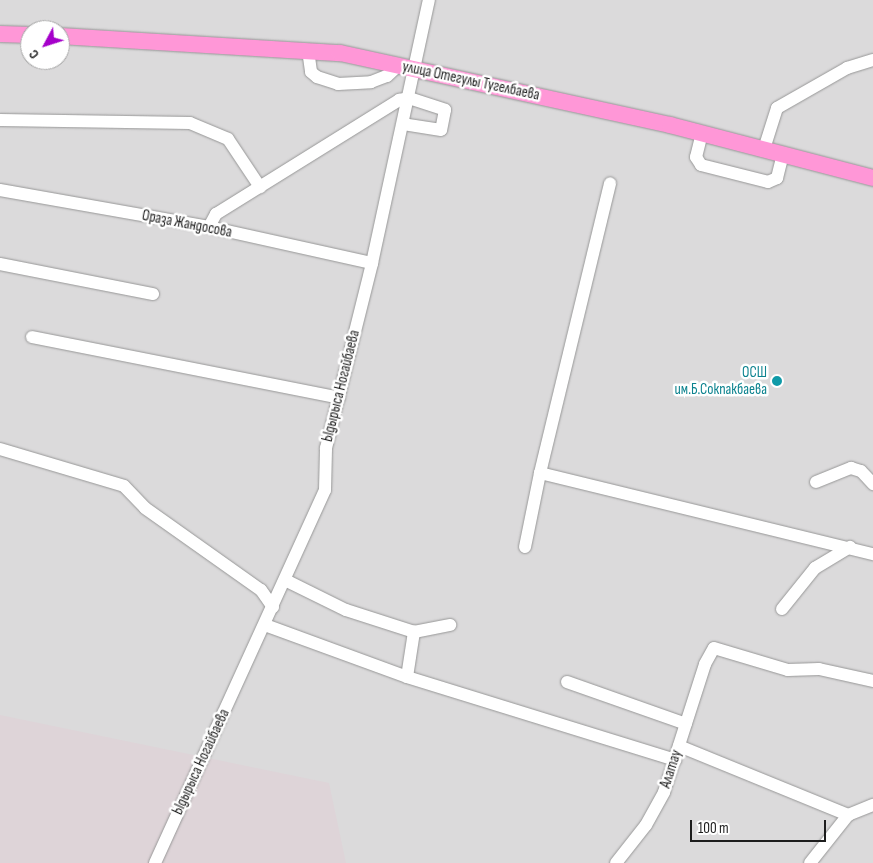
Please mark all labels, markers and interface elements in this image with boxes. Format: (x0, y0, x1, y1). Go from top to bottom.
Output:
north arrow (20, 20, 70, 70)
text: С (25, 46, 43, 63)
street label: улица Отегулы Тугелбаева (401, 58, 541, 104)
street label: Ораза Жандосова (140, 206, 234, 242)
street label: Ыдырыса Ногайбаева (318, 328, 364, 444)
place label: ОСШ им.Б.Сокпакбаева (675, 363, 767, 398)
marker: ОСШ им.Б.Сокпакбаева (771, 375, 783, 387)
street label: Ыдырыса Ногайбаева (169, 706, 233, 818)
street label: Алатау (656, 748, 686, 790)
scale bar (693, 810, 829, 842)
text: 100 m (698, 819, 729, 838)

